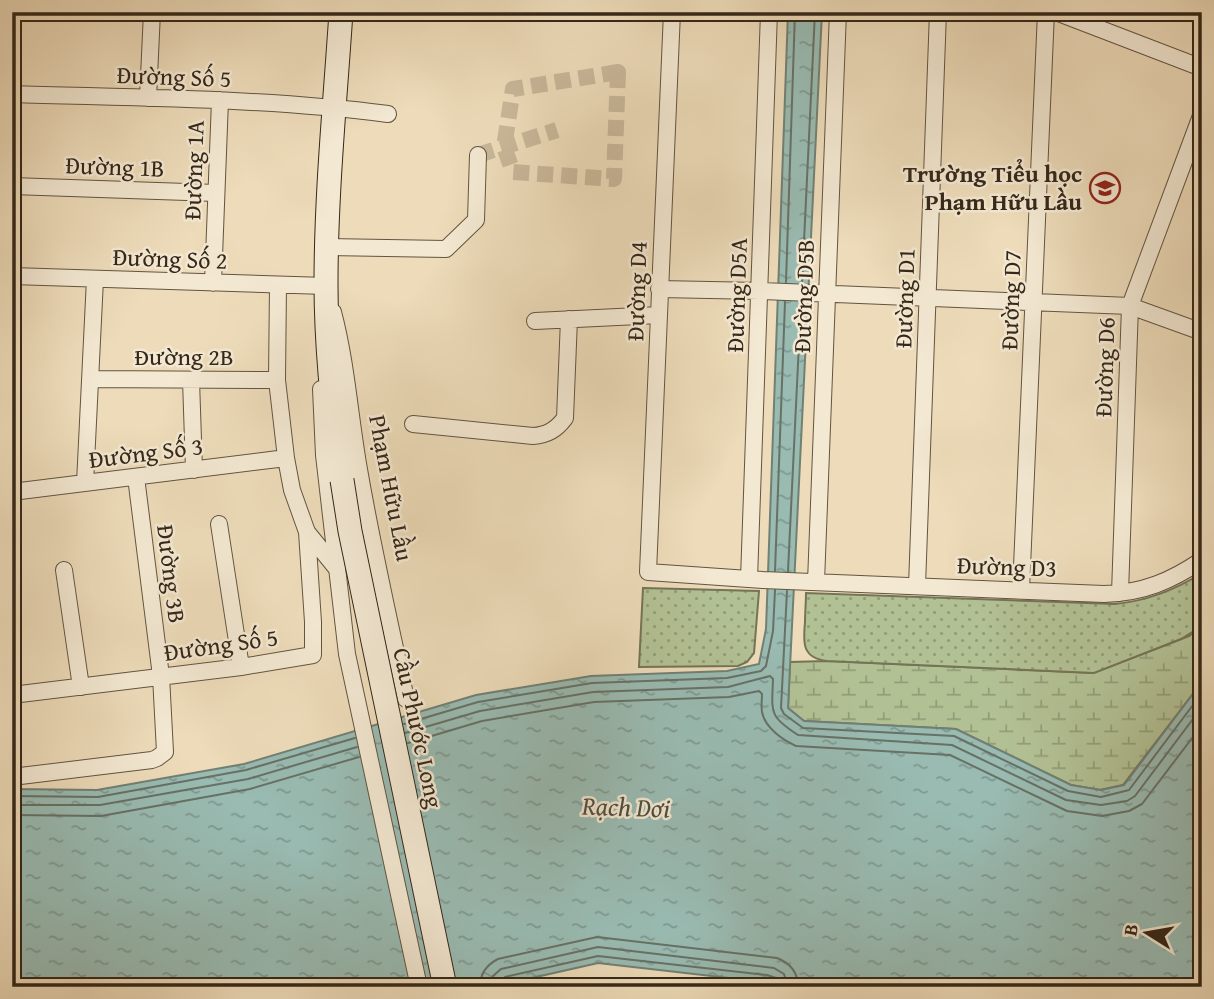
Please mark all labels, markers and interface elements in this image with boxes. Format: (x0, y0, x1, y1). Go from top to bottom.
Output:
street label: Đường Số 5 (116, 57, 232, 96)
street label: Đường 1A (174, 119, 213, 221)
street label: Đường 1B (65, 147, 165, 186)
place label: Trường Tiểu học Phạm Hữu Lầu (903, 156, 1082, 219)
school or university icon: Trường Tiểu học Phạm Hữu Lầu (1088, 171, 1122, 205)
street label: Đường D5A (717, 237, 756, 353)
street label: Đường Số 2 (112, 239, 228, 278)
street label: Đường D5B (784, 239, 823, 353)
street label: Đường D4 (617, 240, 656, 342)
street label: Đường D1 (885, 247, 924, 349)
street label: Đường D7 (991, 249, 1030, 351)
street label: Đường D6 (1085, 316, 1124, 418)
street label: Đường 2B (135, 339, 233, 374)
street label: Phạm Hữu Lầu (360, 412, 423, 564)
street label: Đường Số 3 (87, 428, 205, 477)
street label: Đường 3B (148, 523, 195, 625)
street label: Đường D3 (956, 547, 1058, 586)
street label: Đường Số 5 (162, 619, 280, 670)
street label: Cầu Phước Long (384, 645, 453, 811)
water label: Rạch Dơi (580, 785, 671, 828)
north arrow (1112, 898, 1182, 968)
text: B (1115, 921, 1145, 938)

